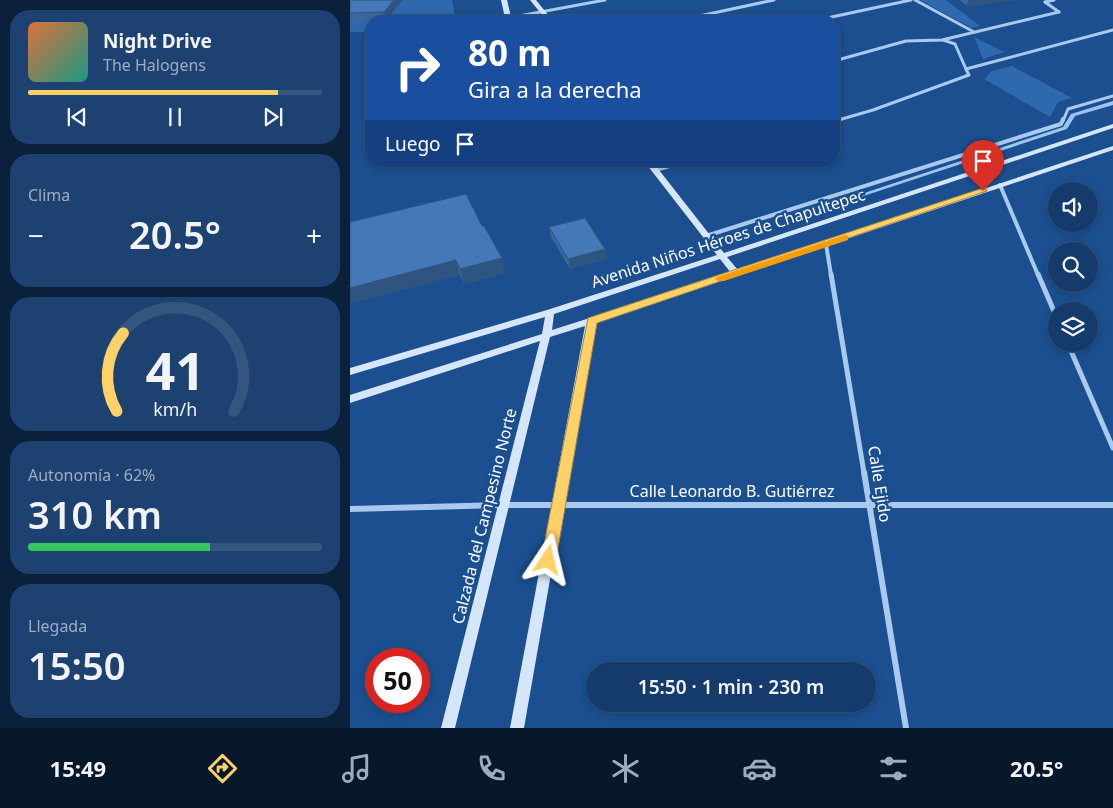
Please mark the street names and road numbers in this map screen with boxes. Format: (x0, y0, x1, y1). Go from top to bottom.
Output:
street label: Avenida Niños Héroes de Chapultepec (588, 183, 868, 293)
street label: Calzada del Campesino Norte (447, 406, 521, 626)
street label: Calle Ejido (863, 444, 897, 524)
street label: Calle Leonardo B. Gutiérrez (630, 480, 834, 502)

